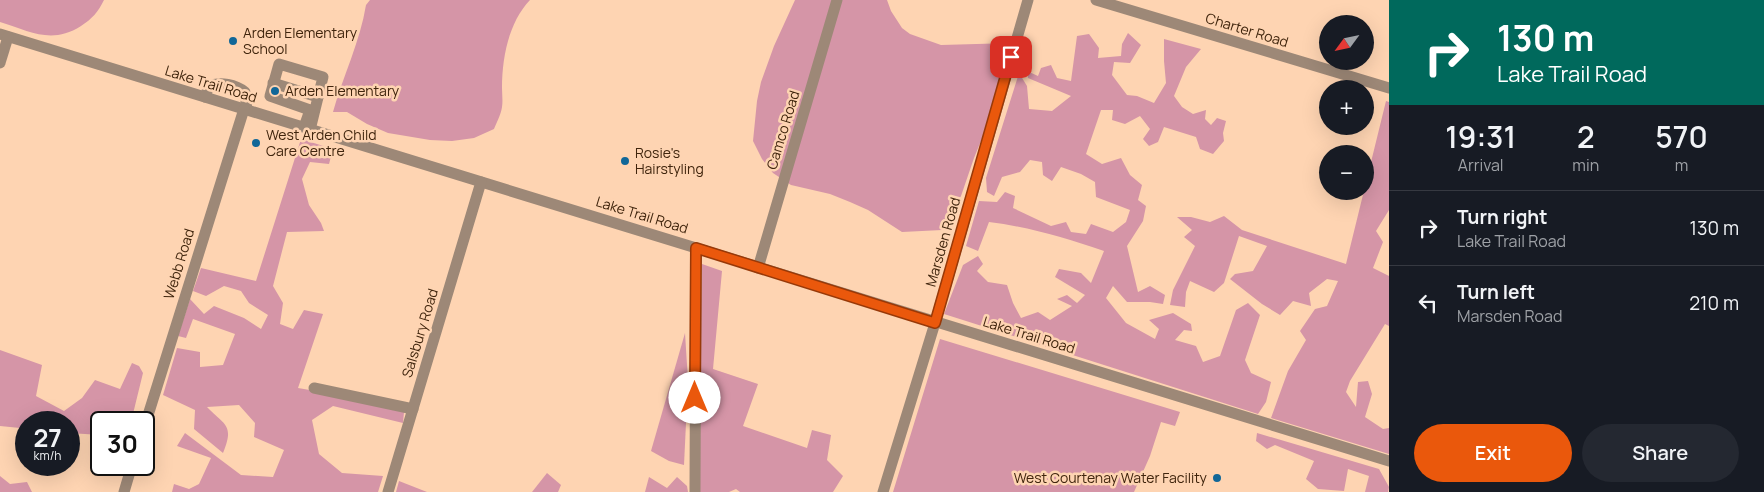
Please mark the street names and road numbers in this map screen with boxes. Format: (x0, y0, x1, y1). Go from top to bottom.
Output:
street label: Charter Road (1203, 8, 1291, 51)
street label: Lake Trail Road (163, 60, 260, 107)
street label: Camco Road (762, 88, 804, 172)
street label: Lake Trail Road (594, 191, 691, 238)
street label: Marsden Road (921, 195, 964, 289)
street label: Webb Road (159, 226, 198, 302)
street label: Salsbury Road (397, 286, 442, 380)
street label: Lake Trail Road (981, 311, 1078, 358)

